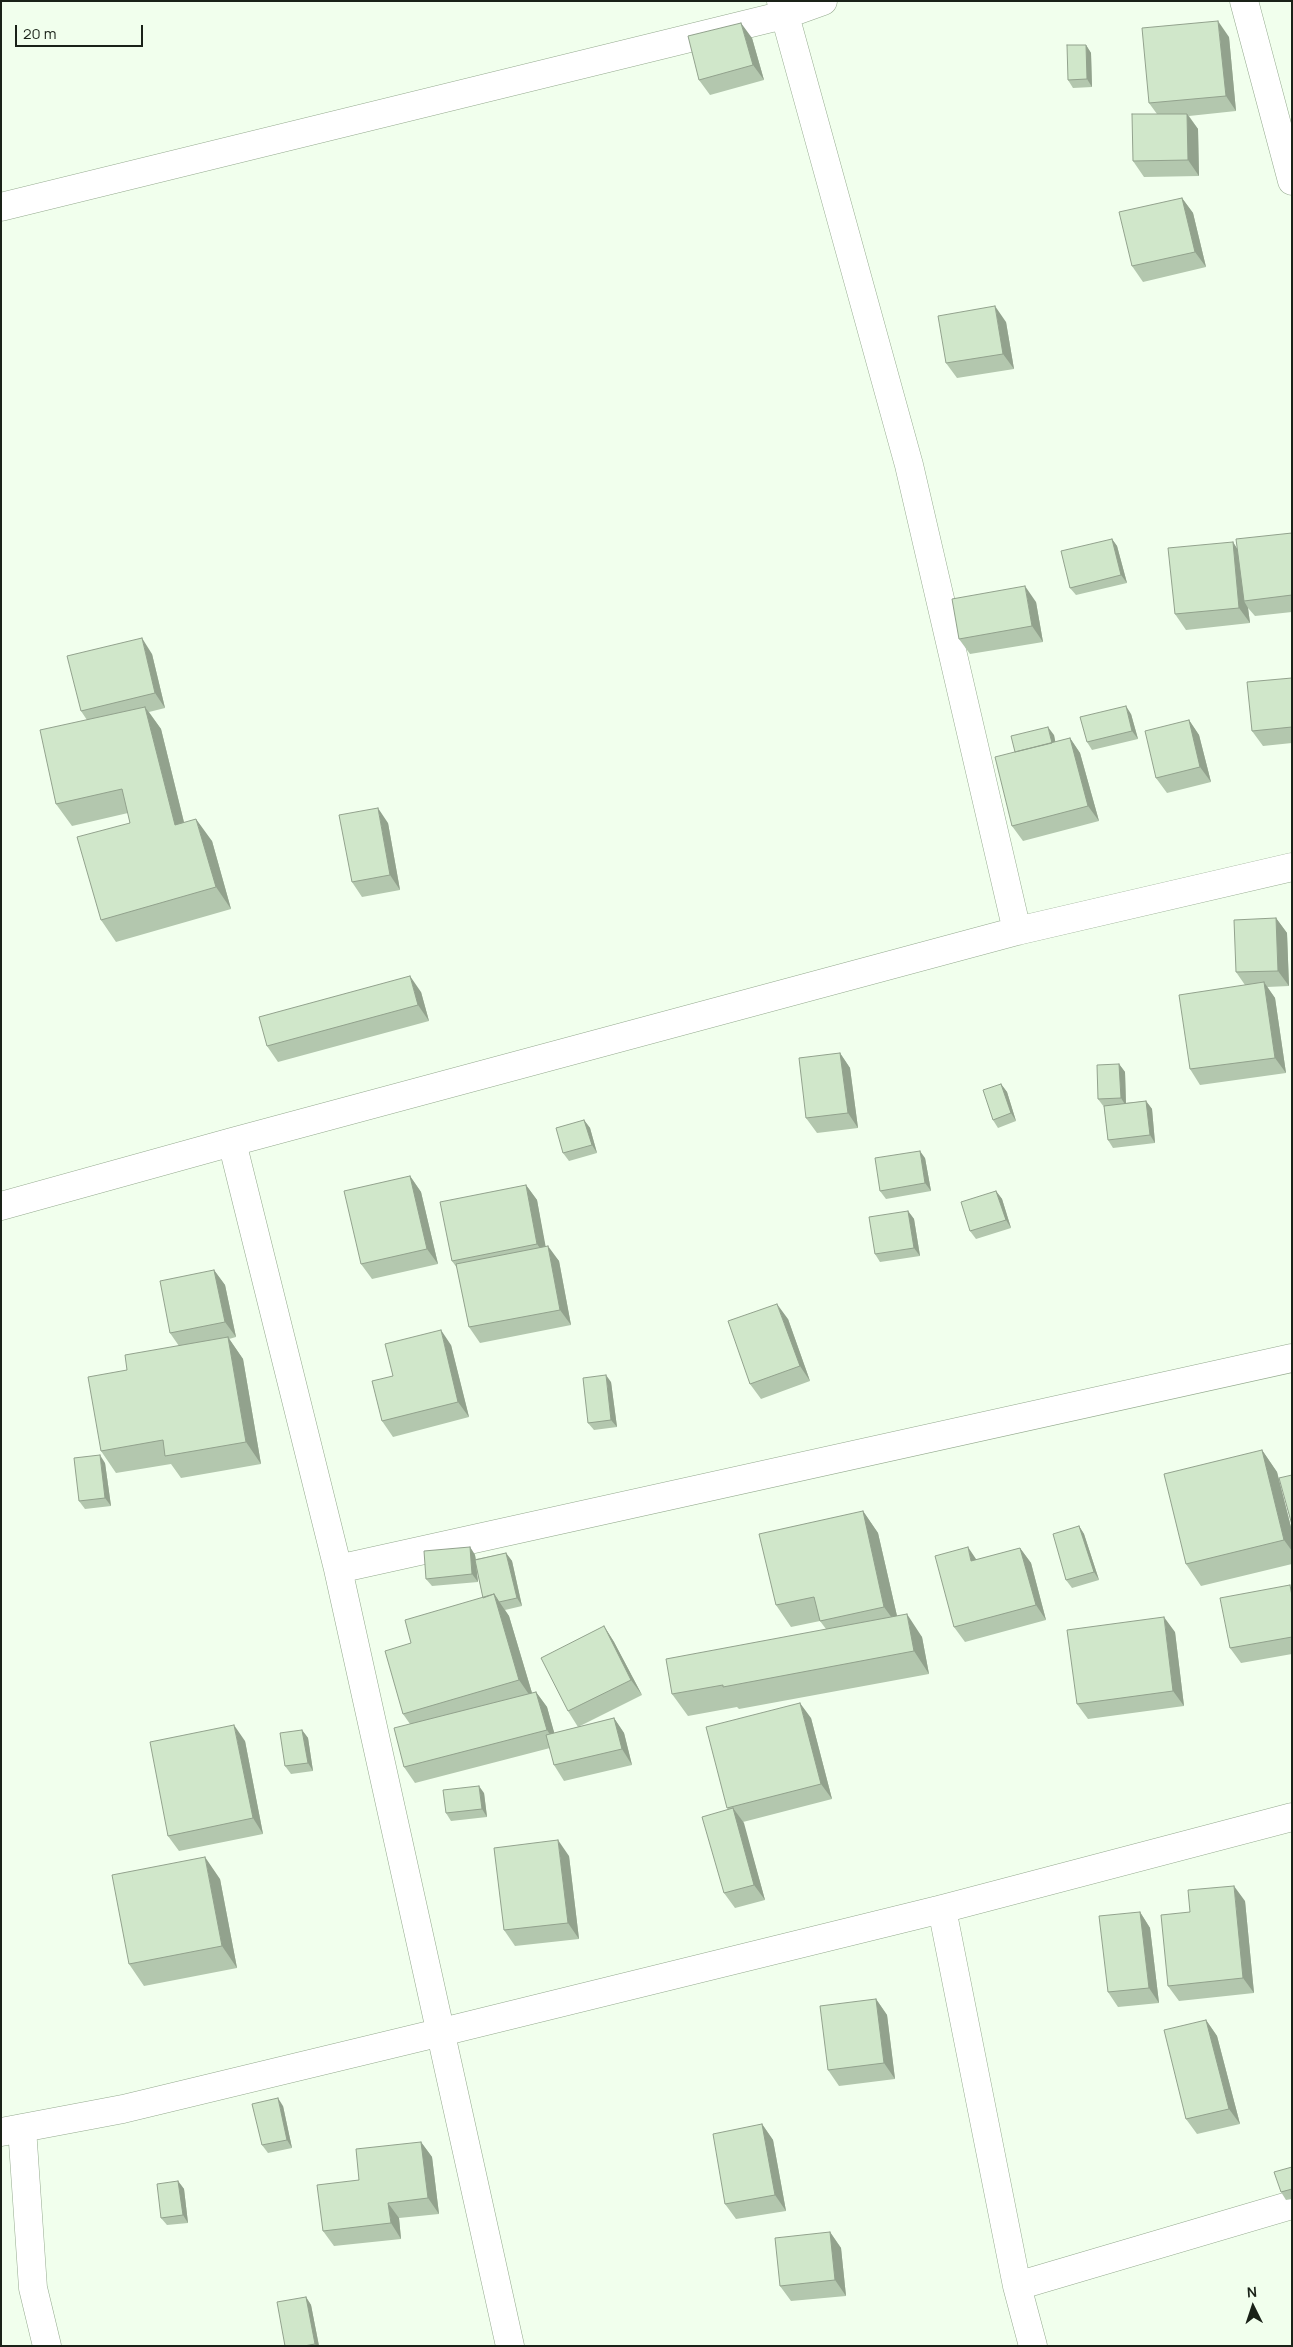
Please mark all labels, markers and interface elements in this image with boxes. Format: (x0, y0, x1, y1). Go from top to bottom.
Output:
scale bar (18, 15, 145, 47)
text: 20 m (23, 23, 56, 44)
north arrow (1228, 2282, 1278, 2332)
text: N (1246, 2282, 1258, 2301)

